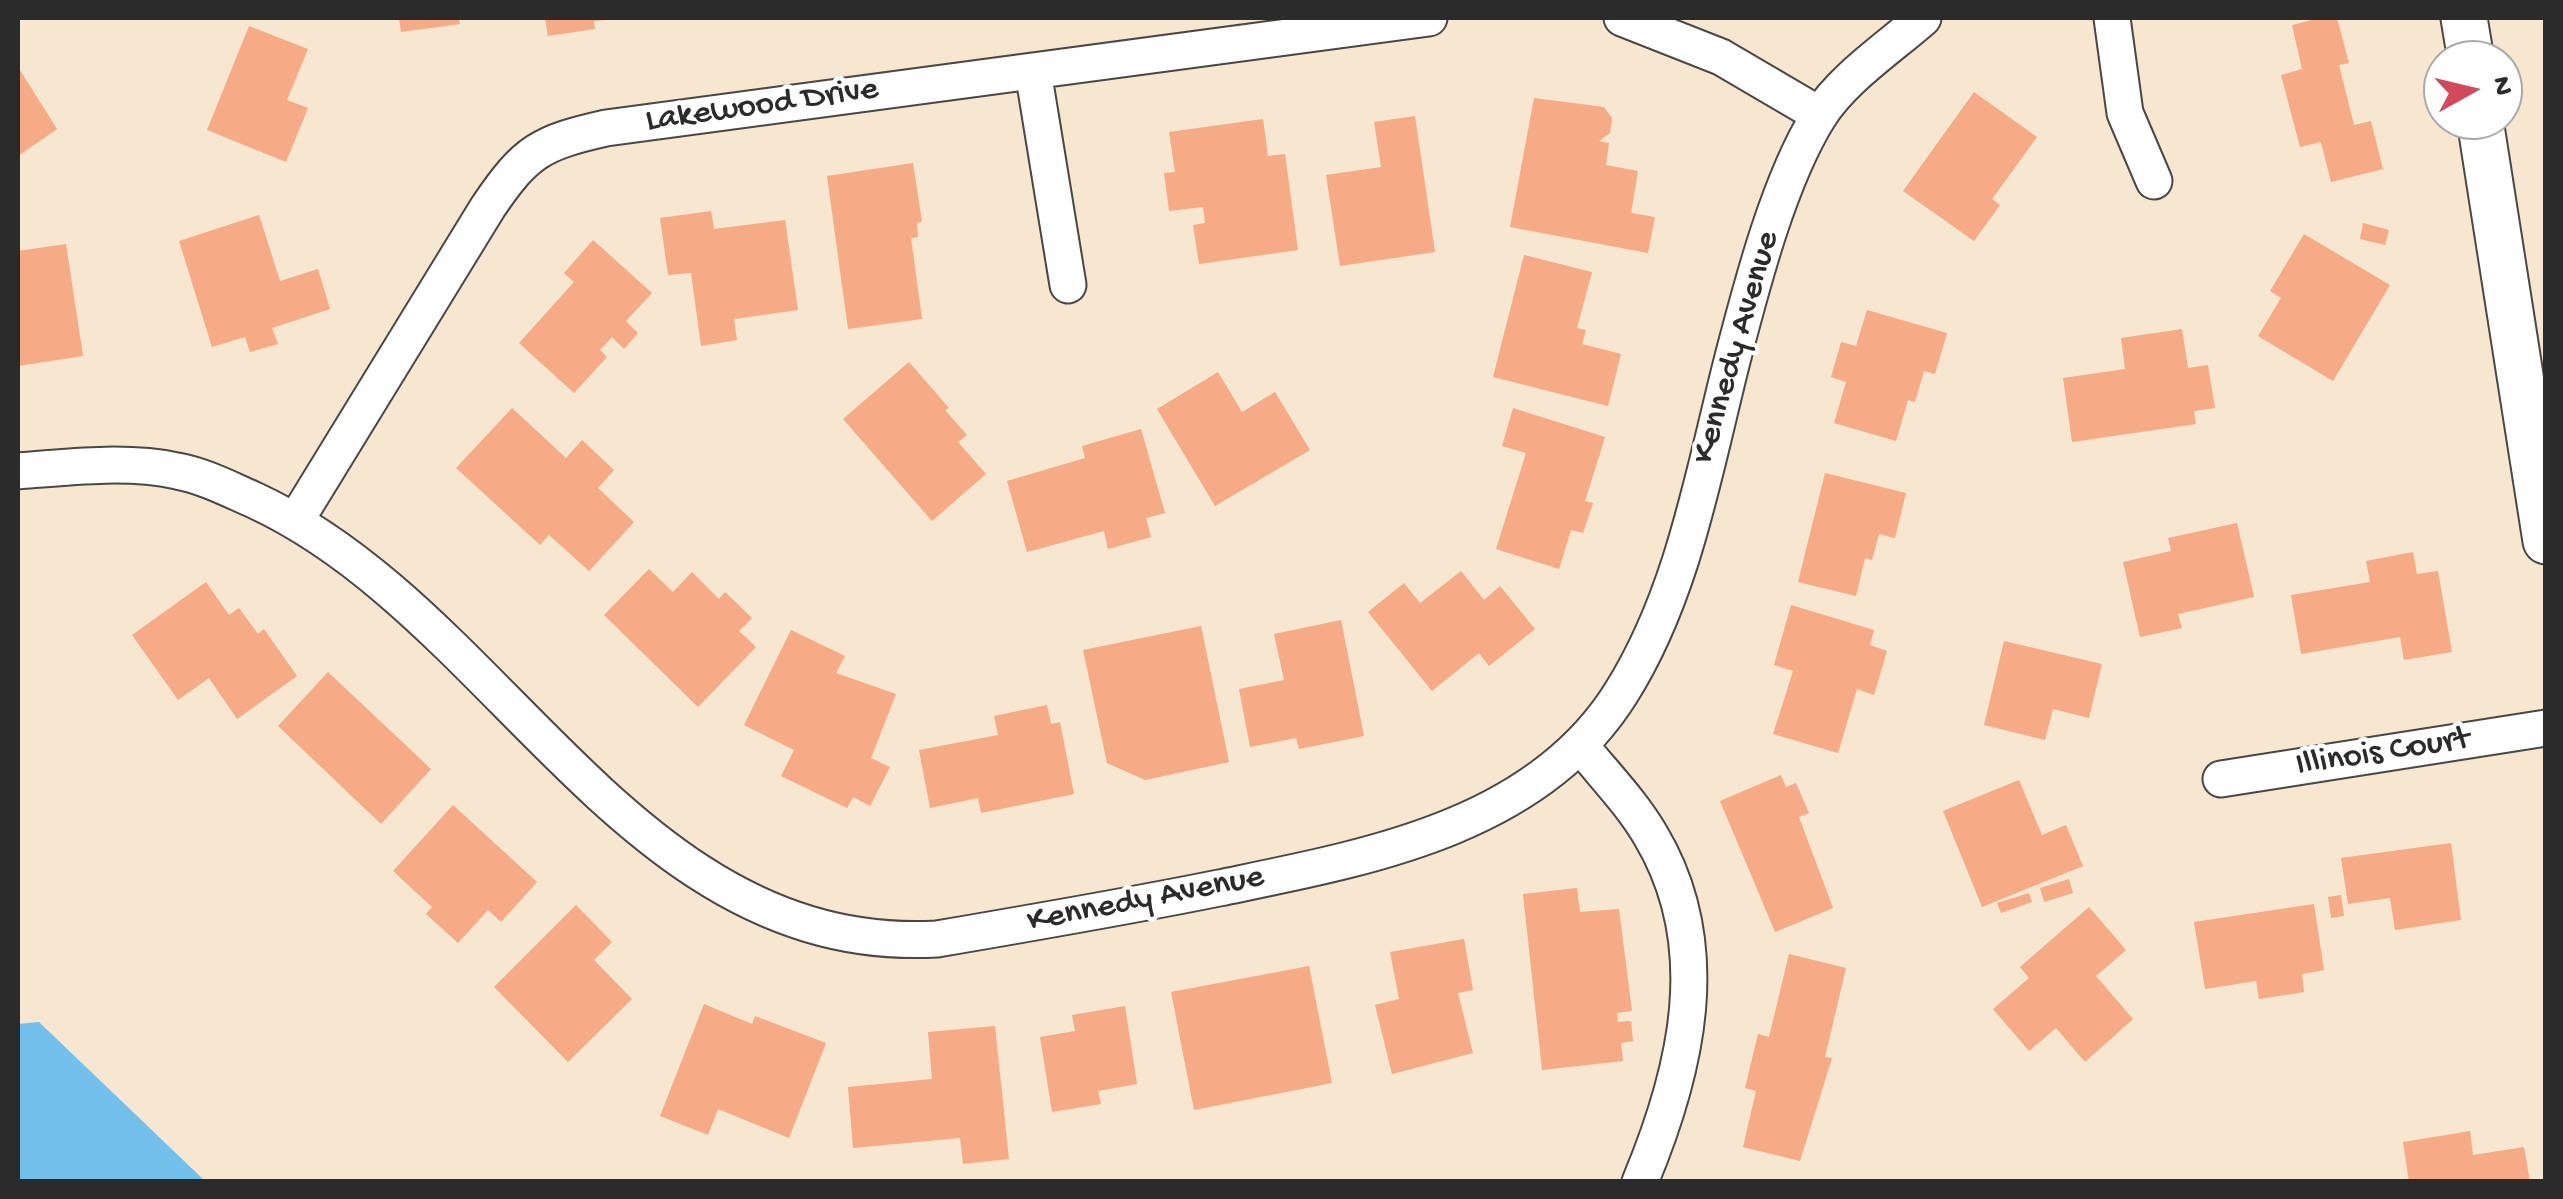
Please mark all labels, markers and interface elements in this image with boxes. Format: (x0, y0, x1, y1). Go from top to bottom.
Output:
north arrow (2423, 40, 2523, 140)
street label: Lakewood Drive (643, 70, 881, 144)
text: N (2484, 75, 2519, 97)
street label: Kennedy Avenue (1685, 227, 1791, 469)
street label: Illinois Court (2293, 720, 2473, 788)
street label: Kennedy Avenue (1024, 857, 1268, 945)

